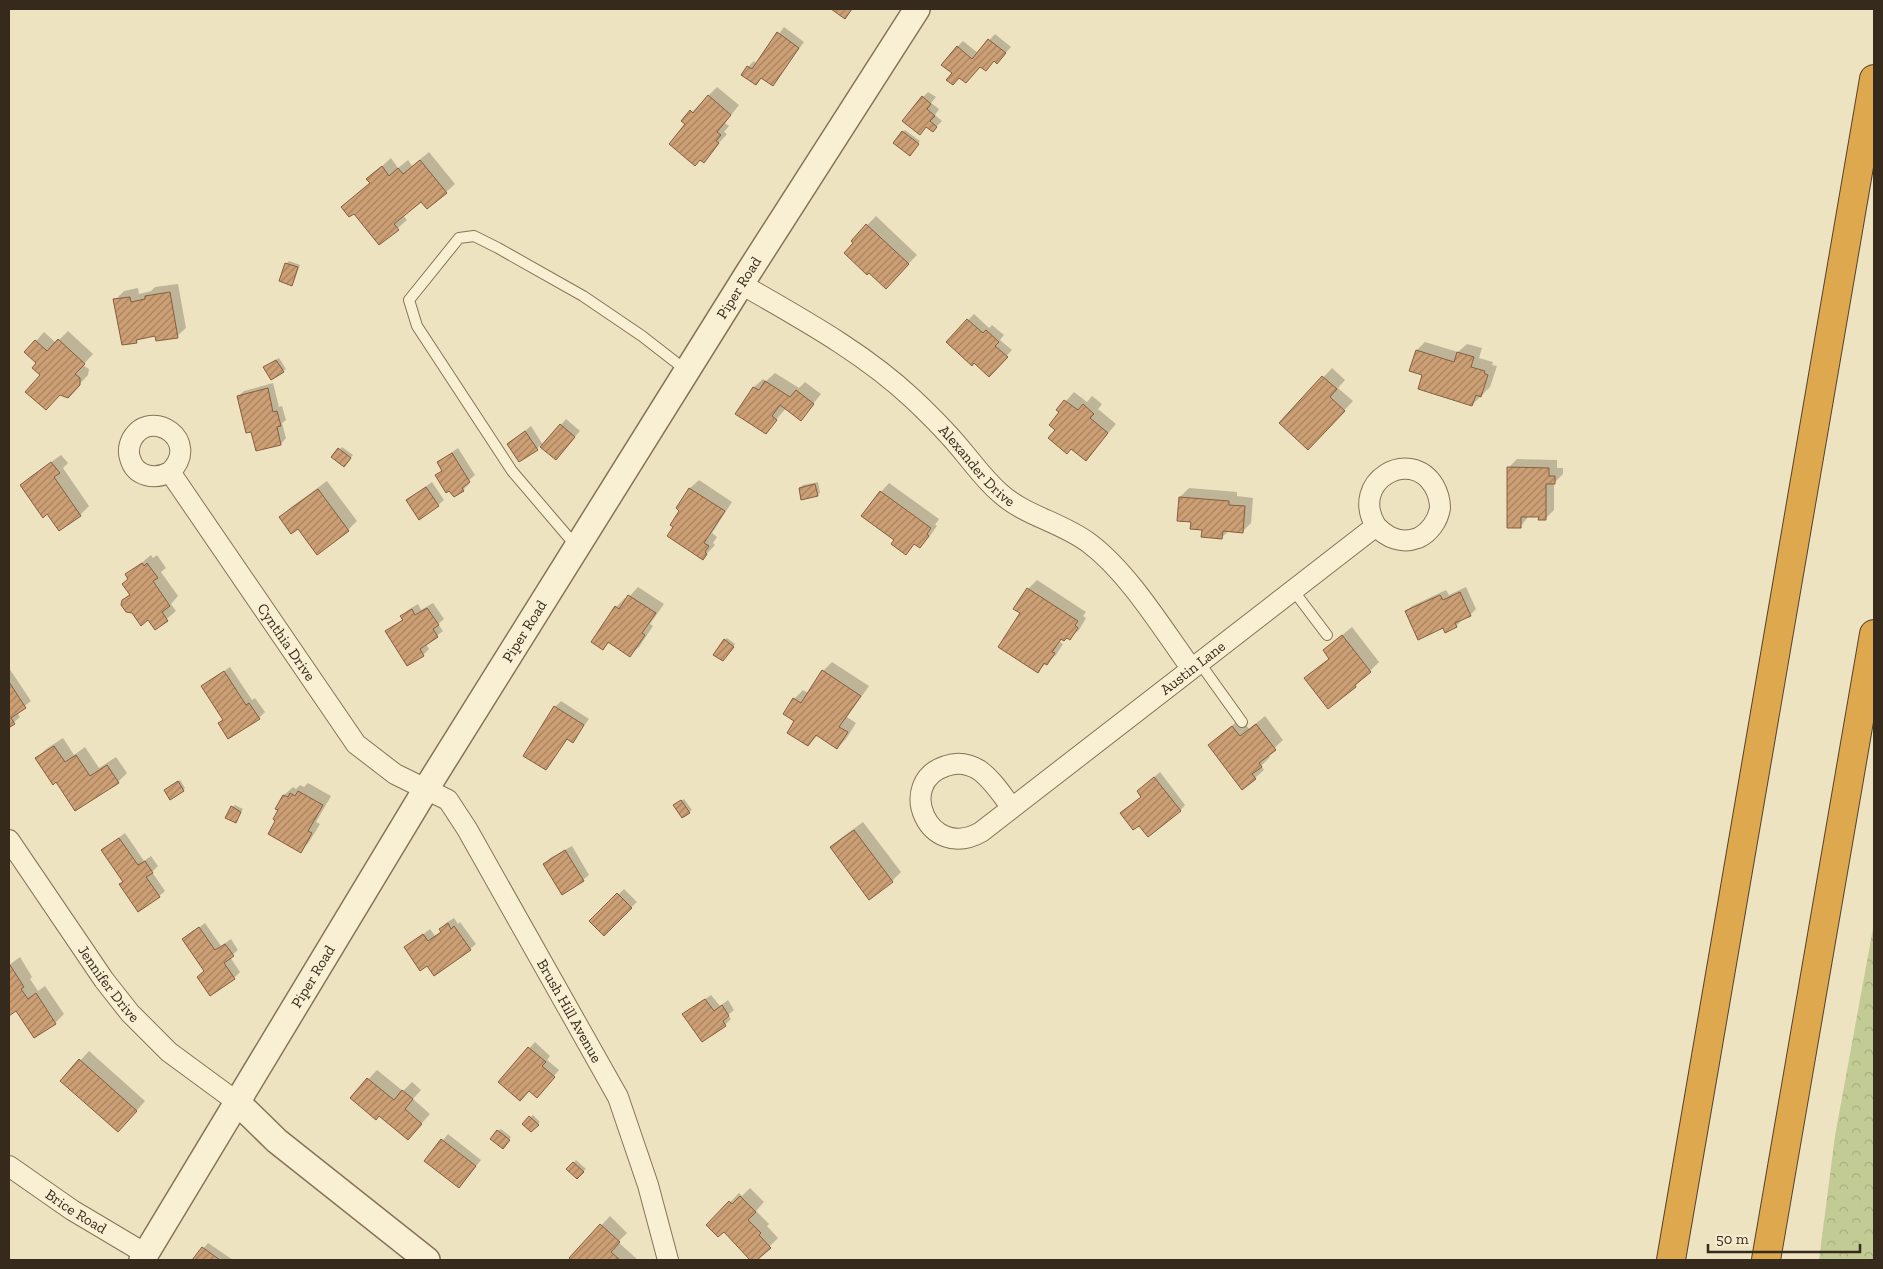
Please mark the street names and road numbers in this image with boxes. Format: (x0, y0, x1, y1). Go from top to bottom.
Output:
street label: Piper Road (713, 253, 766, 322)
street label: Alexander Drive (935, 421, 1018, 511)
street label: Piper Road (498, 596, 551, 666)
street label: Cynthia Drive (253, 600, 319, 684)
street label: Austin Lane (1157, 637, 1229, 699)
street label: Piper Road (287, 941, 339, 1011)
street label: Jennifer Drive (74, 942, 143, 1026)
street label: Brush Hill Avenue (533, 956, 606, 1066)
street label: Brice Road (42, 1185, 111, 1238)

